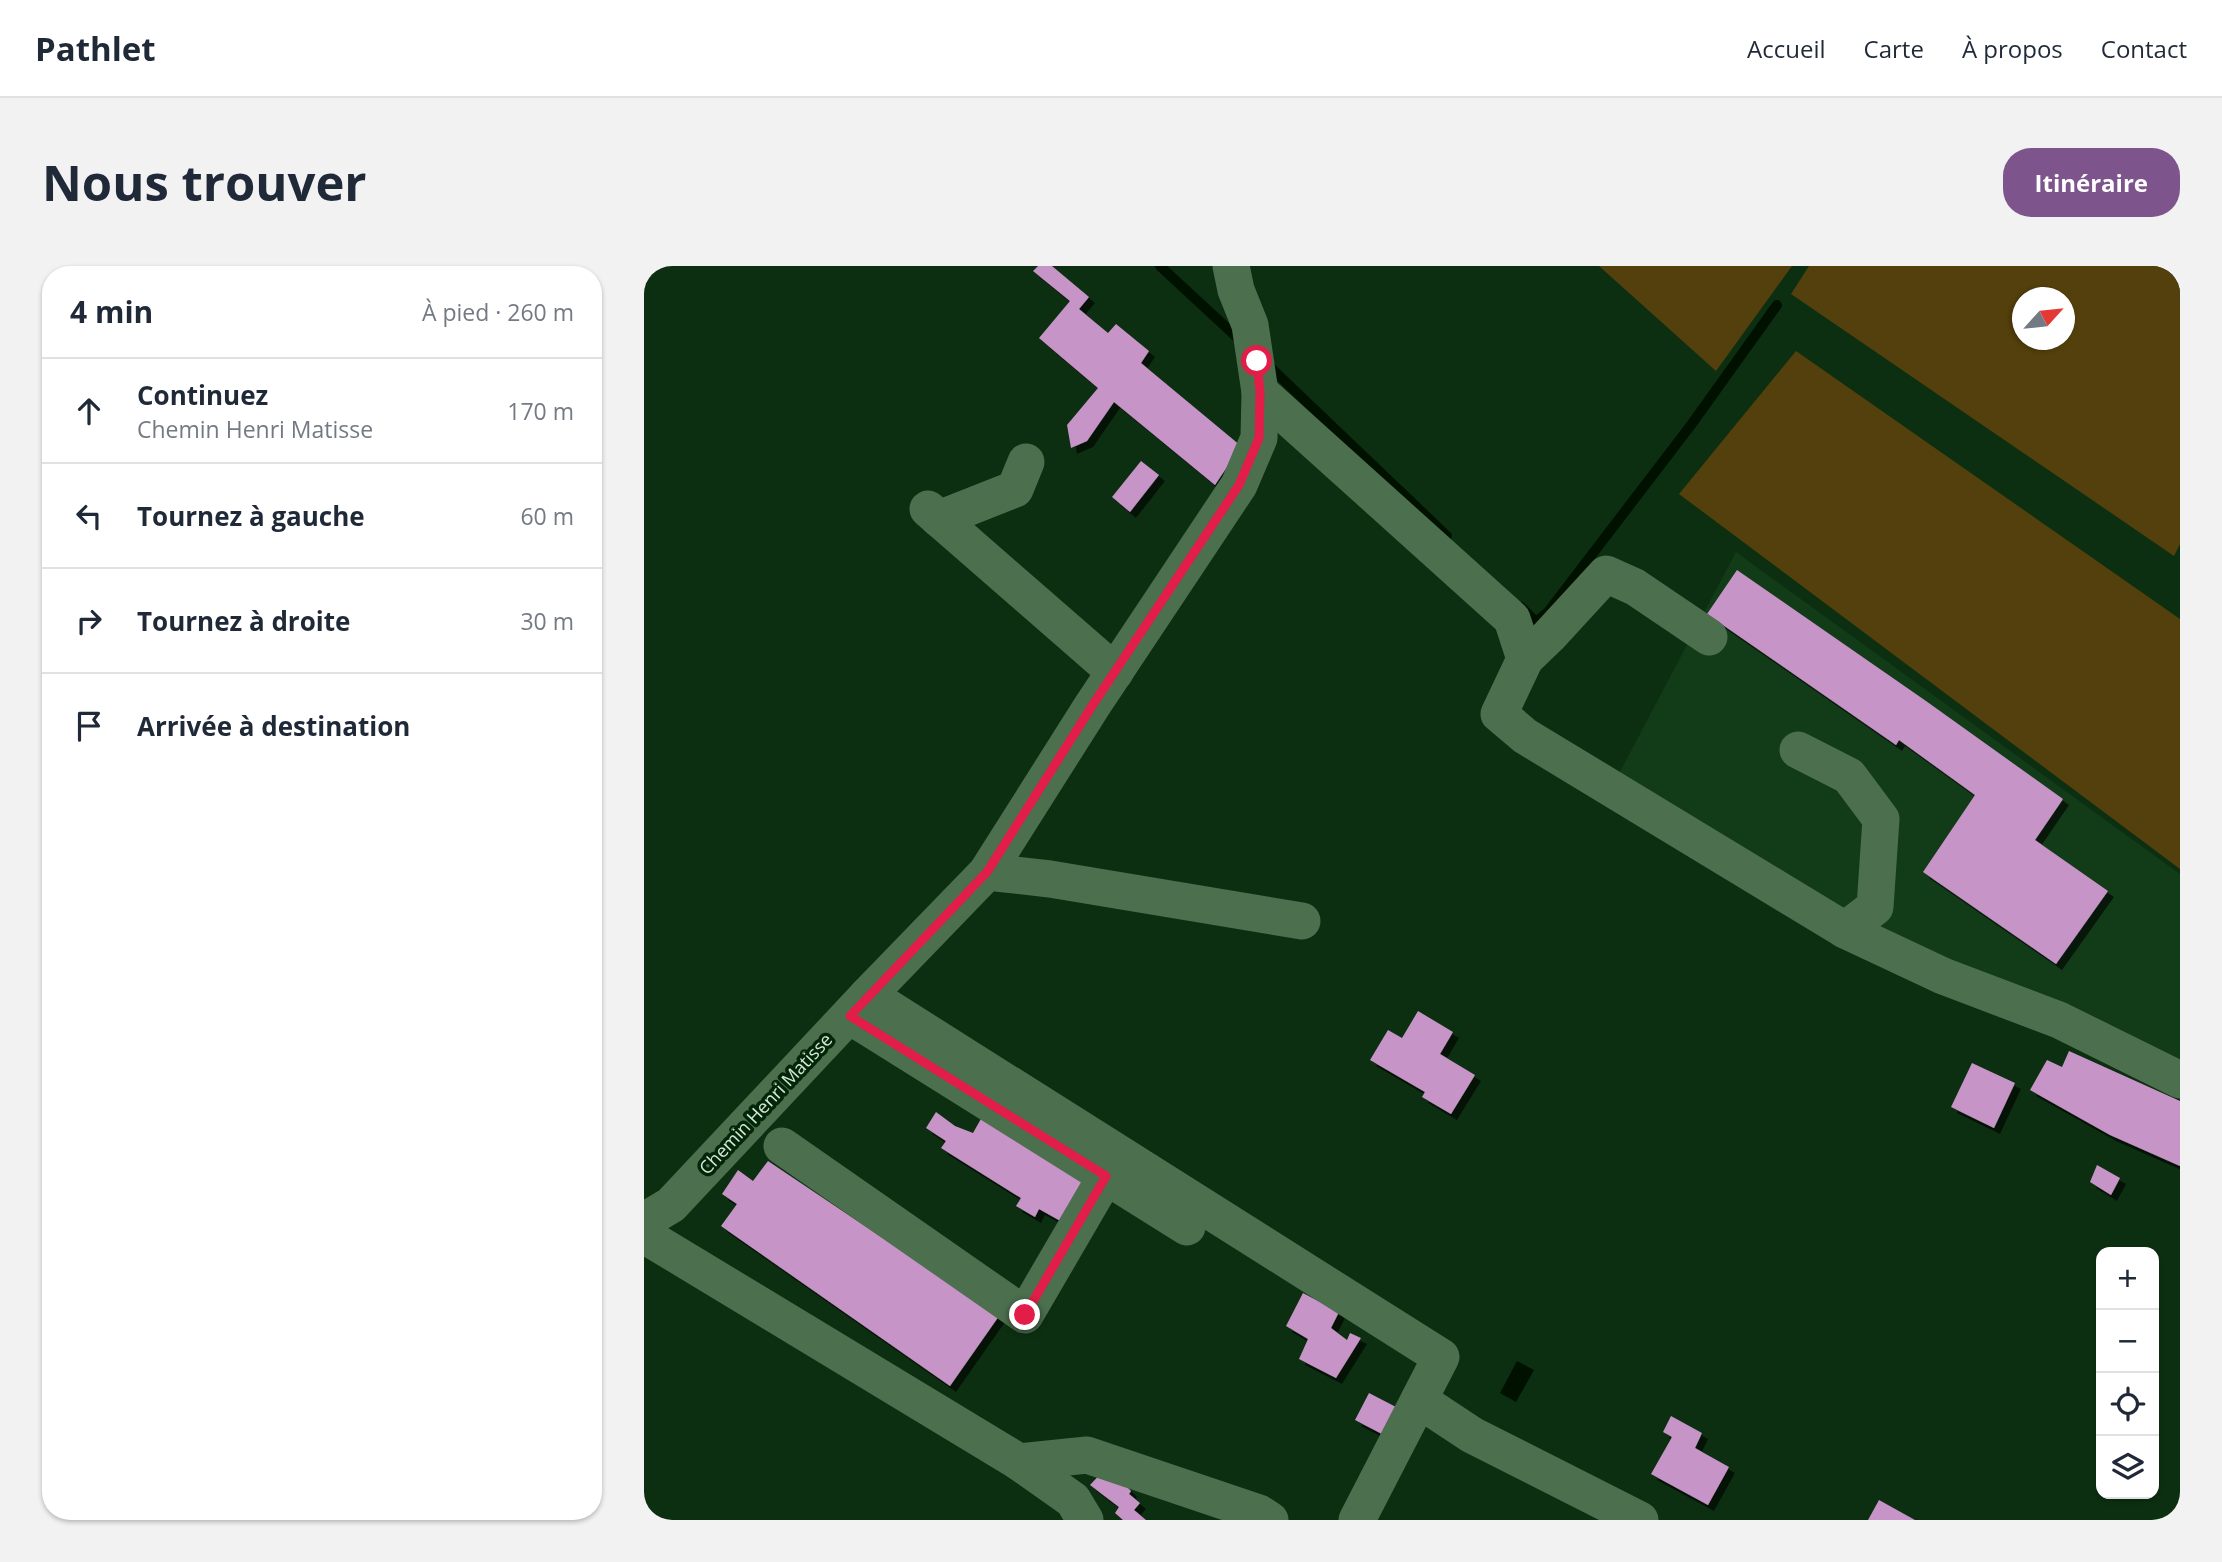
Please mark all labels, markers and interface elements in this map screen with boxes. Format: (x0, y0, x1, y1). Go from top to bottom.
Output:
text: Pathlet (35, 26, 156, 71)
text: Accueil (1747, 32, 1826, 65)
text: Carte (1864, 32, 1924, 65)
text: À propos (1962, 32, 2063, 65)
text: Contact (2101, 32, 2187, 65)
button: Itinéraire (2003, 148, 2180, 217)
text: Nous trouver (42, 149, 367, 215)
north arrow (2012, 287, 2075, 350)
text: 4 min (70, 291, 153, 332)
text: À pied · 260 m (422, 296, 574, 328)
route start (1241, 345, 1272, 376)
text: Continuez (137, 377, 268, 413)
icon: ahead (70, 392, 108, 430)
text: 170 m (507, 395, 574, 427)
text: Chemin Henri Matisse (137, 413, 373, 445)
icon: left (70, 497, 108, 535)
text: Tournez à gauche (137, 498, 365, 534)
text: 60 m (520, 500, 574, 532)
icon: right (70, 602, 108, 640)
text: Tournez à droite (137, 603, 350, 639)
text: 30 m (520, 605, 574, 637)
icon: arrive (70, 707, 108, 745)
text: Arrivée à destination (137, 708, 410, 744)
street label: Chemin Henri Matisse (693, 1028, 837, 1179)
map controls (2096, 1247, 2159, 1499)
button: + (2096, 1247, 2159, 1310)
route end (1009, 1299, 1040, 1330)
button: − (2096, 1310, 2159, 1373)
button: locate (2096, 1373, 2159, 1436)
button: layers (2096, 1436, 2159, 1499)

